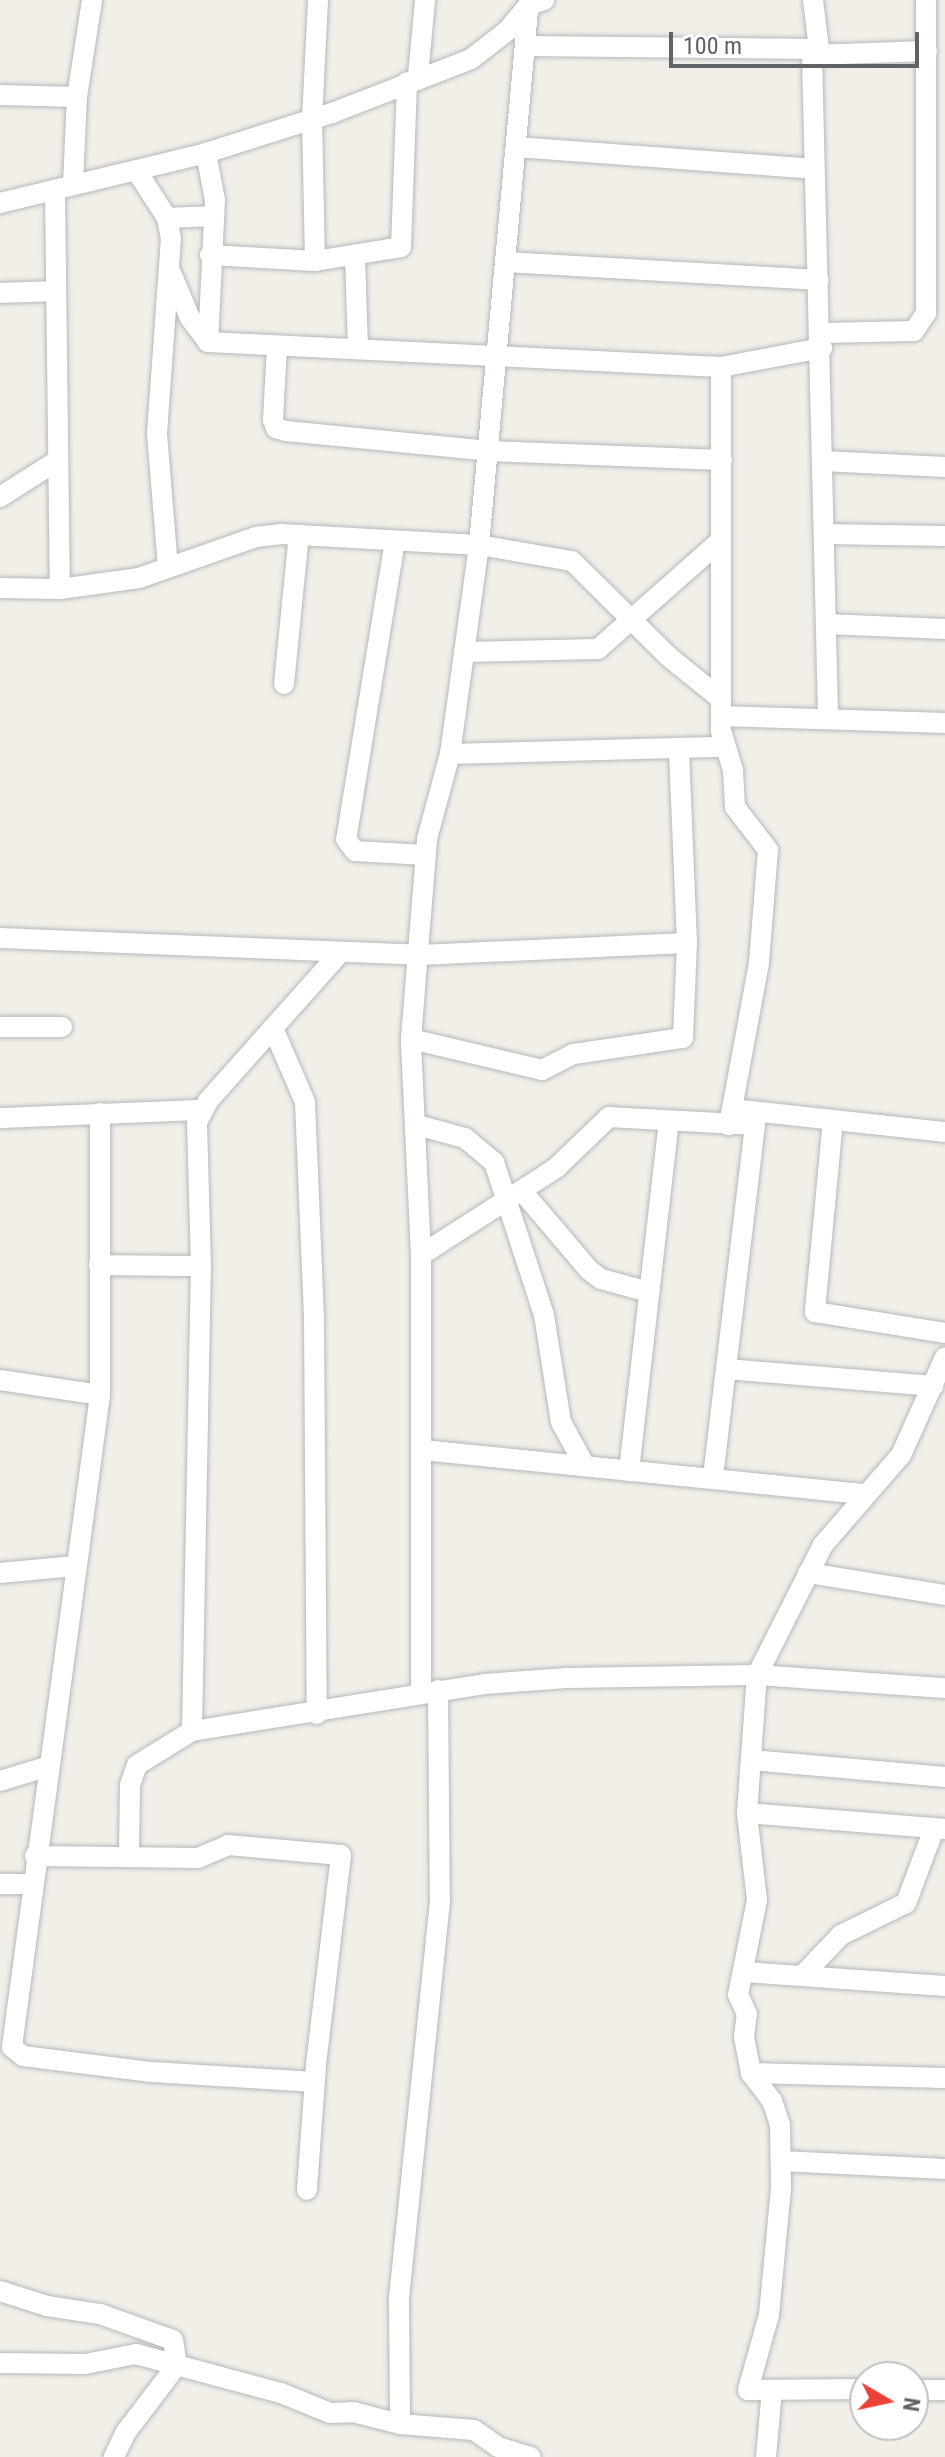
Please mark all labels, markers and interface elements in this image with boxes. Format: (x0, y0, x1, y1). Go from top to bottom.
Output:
scale bar (673, 16, 923, 66)
text: 100 m (683, 32, 742, 60)
north arrow (849, 2361, 929, 2441)
text: N (898, 2396, 925, 2413)

